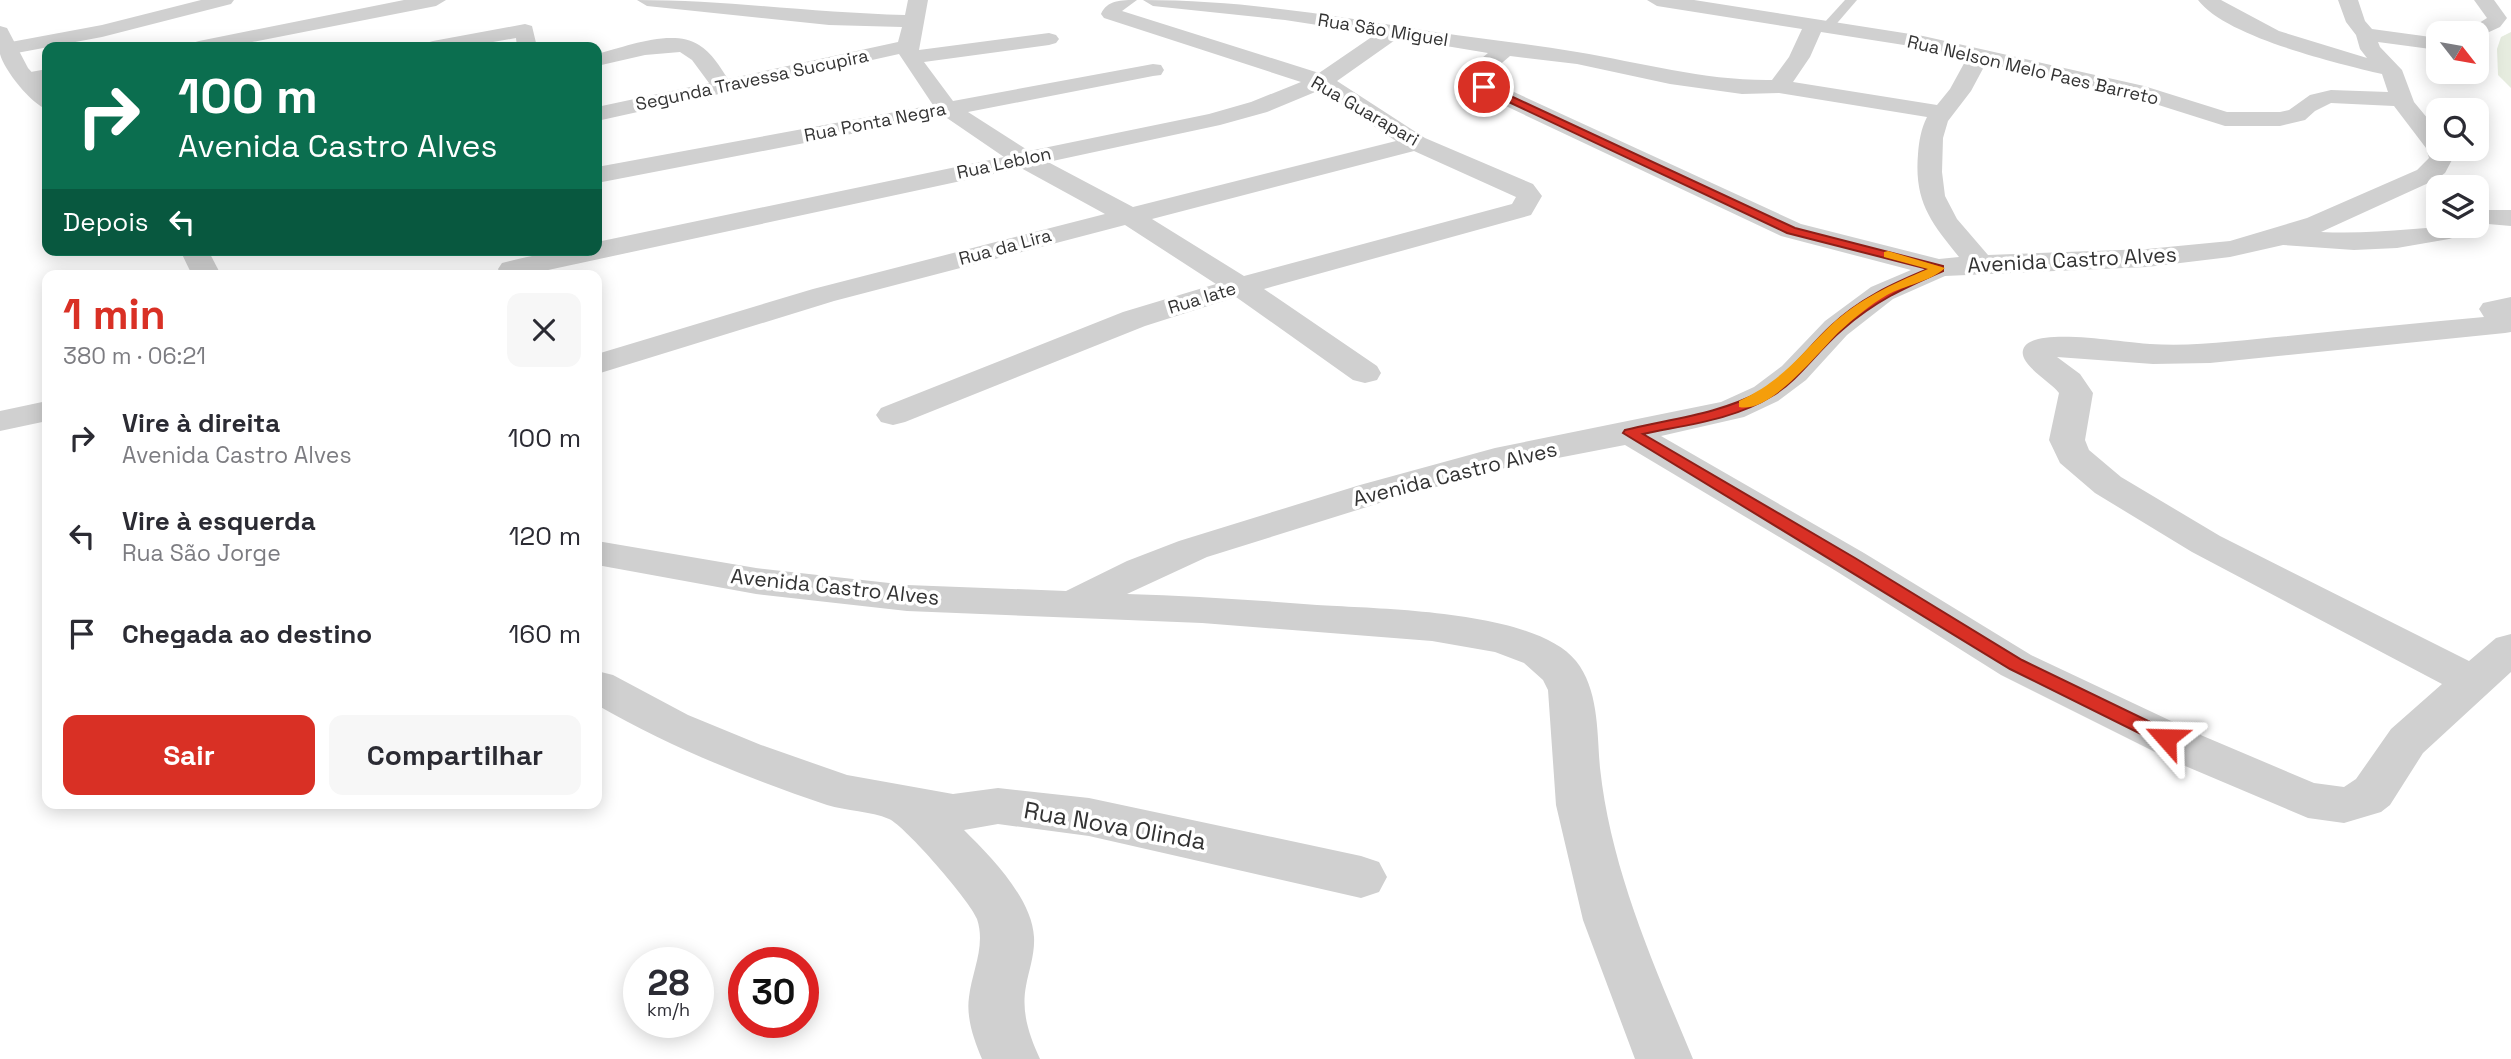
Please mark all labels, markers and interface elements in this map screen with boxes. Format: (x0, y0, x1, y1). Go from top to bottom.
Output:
street label: Rua São Miguel (1316, 8, 1450, 51)
north arrow (2426, 21, 2488, 84)
map controls (2426, 21, 2489, 238)
street label: Rua Nelson Melo Paes Barreto (1905, 29, 2161, 110)
street label: Segunda Travessa Sucupira (633, 44, 870, 115)
pin (1454, 57, 1514, 117)
text: 100 m (178, 65, 318, 127)
icon: arrive (1465, 68, 1503, 106)
icon: right (63, 70, 154, 161)
street label: Rua Guarapari (1307, 70, 1423, 151)
street label: Rua Ponta Negra (802, 96, 948, 147)
button: search (2426, 98, 2489, 161)
text: Avenida Castro Alves (178, 126, 497, 166)
street label: Rua Leblon (955, 141, 1053, 184)
button: layers (2426, 175, 2489, 238)
icon: left (163, 203, 201, 241)
text: Depois (63, 205, 149, 239)
street label: Rua da Lira (956, 223, 1054, 270)
street label: Avenida Castro Alves (1967, 241, 2177, 278)
street label: Rua Iate (1165, 276, 1239, 319)
text: 1 min (63, 288, 166, 341)
button: close (507, 293, 581, 367)
text: 380 m · 06:21 (63, 341, 206, 371)
text: Vire à direita (122, 406, 280, 440)
icon: right (63, 419, 101, 457)
text: 100 m (508, 421, 581, 455)
street label: Avenida Castro Alves (1350, 435, 1560, 512)
text: Avenida Castro Alves (122, 440, 352, 470)
text: Vire à esquerda (122, 504, 316, 538)
icon: left (63, 517, 101, 555)
text: 120 m (509, 519, 581, 553)
text: Rua São Jorge (122, 538, 281, 568)
street label: Avenida Castro Alves (729, 562, 941, 611)
icon: arrive (63, 615, 101, 653)
text: Chegada ao destino (122, 617, 372, 651)
text: 160 m (509, 617, 581, 651)
position arrow (2129, 701, 2203, 775)
button: Sair (63, 715, 315, 795)
button: Compartilhar (329, 715, 581, 795)
street label: Rua Nova Olinda (1022, 794, 1209, 857)
speed limit sign: 30 (728, 947, 819, 1038)
text: 28 (648, 961, 689, 1005)
text: km/h (647, 998, 690, 1021)

